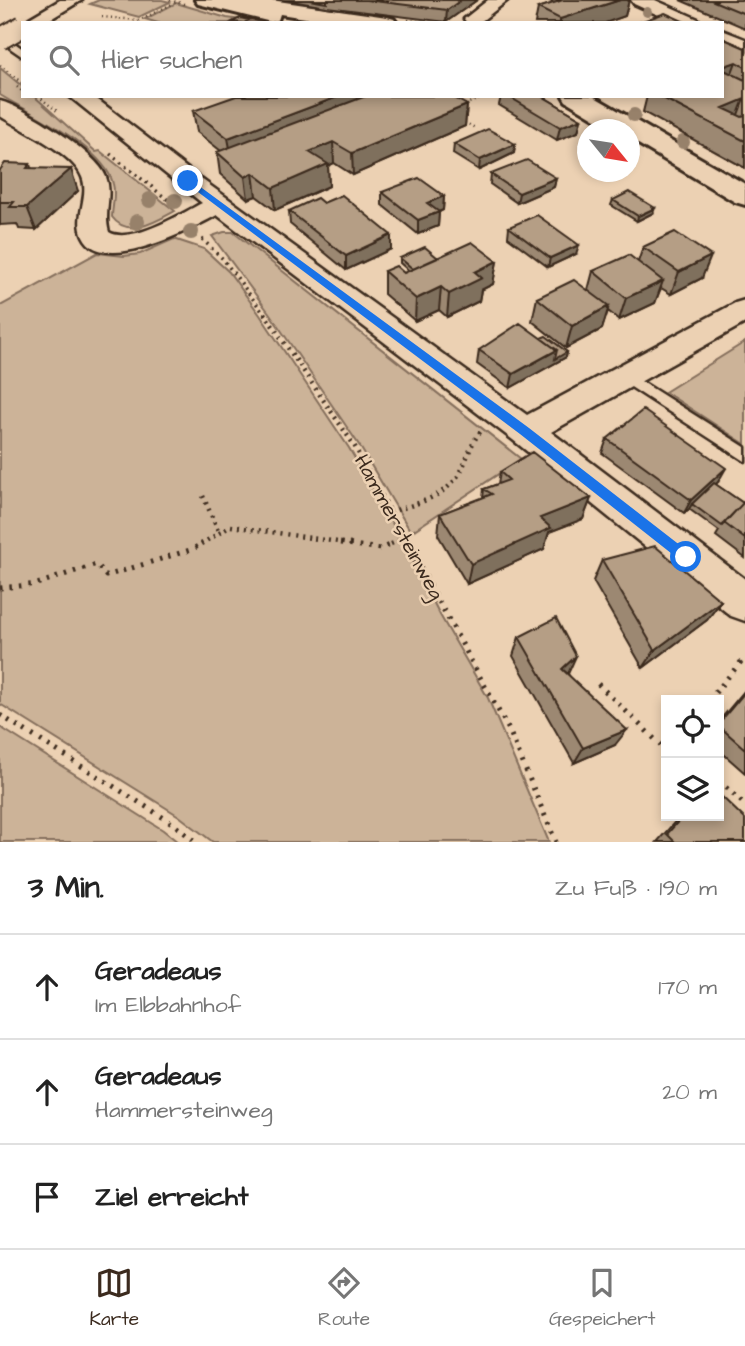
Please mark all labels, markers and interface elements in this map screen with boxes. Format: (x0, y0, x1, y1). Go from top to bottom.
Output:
search box (21, 21, 724, 98)
icon: search (45, 41, 83, 79)
text: Hier suchen (101, 42, 242, 78)
north arrow (577, 119, 640, 182)
route end (172, 165, 203, 196)
street label: Hammersteinweg (345, 449, 451, 606)
route start (670, 541, 701, 572)
map controls (661, 695, 724, 821)
button: locate (661, 695, 724, 758)
button: layers (661, 758, 724, 821)
text: 3 Min. (28, 867, 104, 909)
text: Zu Fuß · 190 m (555, 872, 717, 904)
text: Geradeaus (95, 953, 222, 989)
icon: ahead (28, 968, 66, 1006)
text: 170 m (658, 971, 717, 1003)
text: Im Elbbahnhof (95, 989, 241, 1021)
text: Geradeaus (95, 1058, 222, 1094)
icon: ahead (28, 1073, 66, 1111)
text: 20 m (662, 1076, 717, 1108)
text: Hammersteinweg (95, 1094, 273, 1126)
icon: arrive (28, 1178, 66, 1216)
text: Ziel erreicht (95, 1179, 249, 1215)
tab: Karte (89, 1264, 139, 1333)
tab: Route (318, 1264, 370, 1333)
tab: Gespeichert (549, 1264, 656, 1333)

